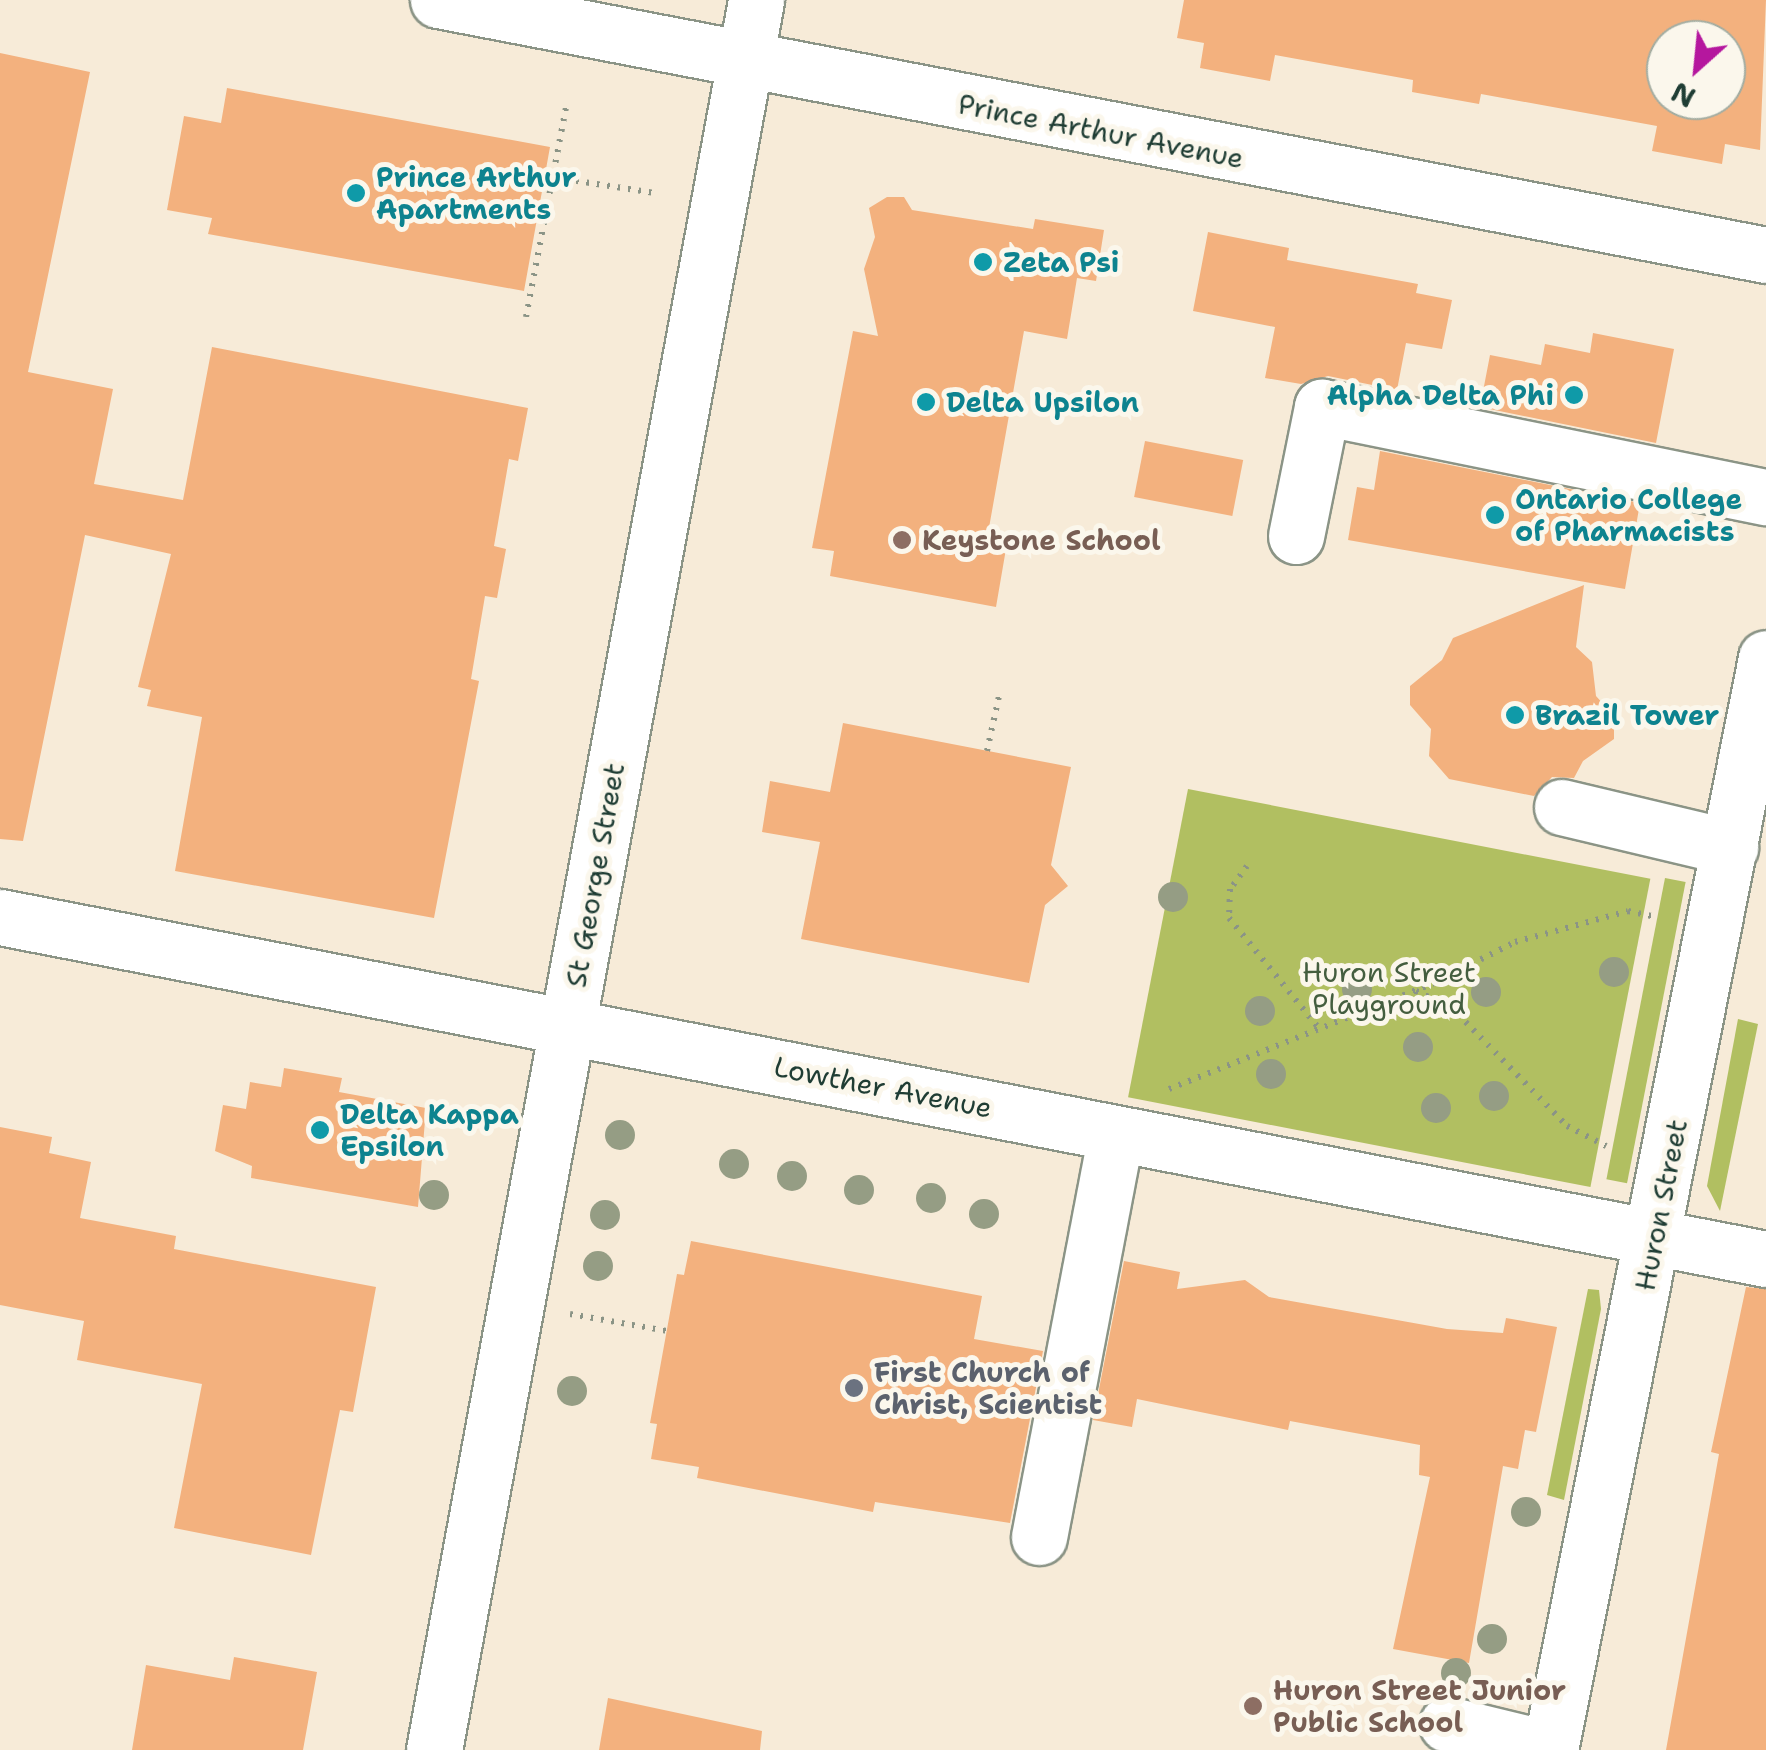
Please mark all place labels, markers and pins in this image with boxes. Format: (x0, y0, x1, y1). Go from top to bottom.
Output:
place label: Prince Arthur Apartments (376, 160, 576, 226)
marker: Prince Arthur Apartments (345, 182, 367, 204)
place label: Zeta Psi (1003, 245, 1119, 279)
marker: Zeta Psi (972, 251, 994, 273)
place label: Alpha Delta Phi (1327, 378, 1554, 412)
marker: Alpha Delta Phi (1563, 384, 1585, 406)
place label: Delta Upsilon (946, 385, 1139, 419)
marker: Delta Upsilon (915, 391, 937, 413)
place label: Ontario College of Pharmacists (1515, 482, 1742, 548)
marker: Ontario College of Pharmacists (1484, 504, 1506, 526)
place label: Keystone School (922, 523, 1161, 557)
marker: Keystone School (891, 529, 913, 551)
place label: Brazil Tower (1535, 698, 1719, 732)
marker: Brazil Tower (1504, 704, 1526, 726)
place label: Delta Kappa Epsilon (340, 1097, 519, 1163)
marker: Delta Kappa Epsilon (309, 1119, 331, 1141)
place label: First Church of Christ, Scientist (874, 1355, 1102, 1421)
marker: First Church of Christ, Scientist (843, 1377, 865, 1399)
place label: Huron Street Junior Public School (1273, 1673, 1566, 1739)
marker: Huron Street Junior Public School (1242, 1695, 1264, 1717)

